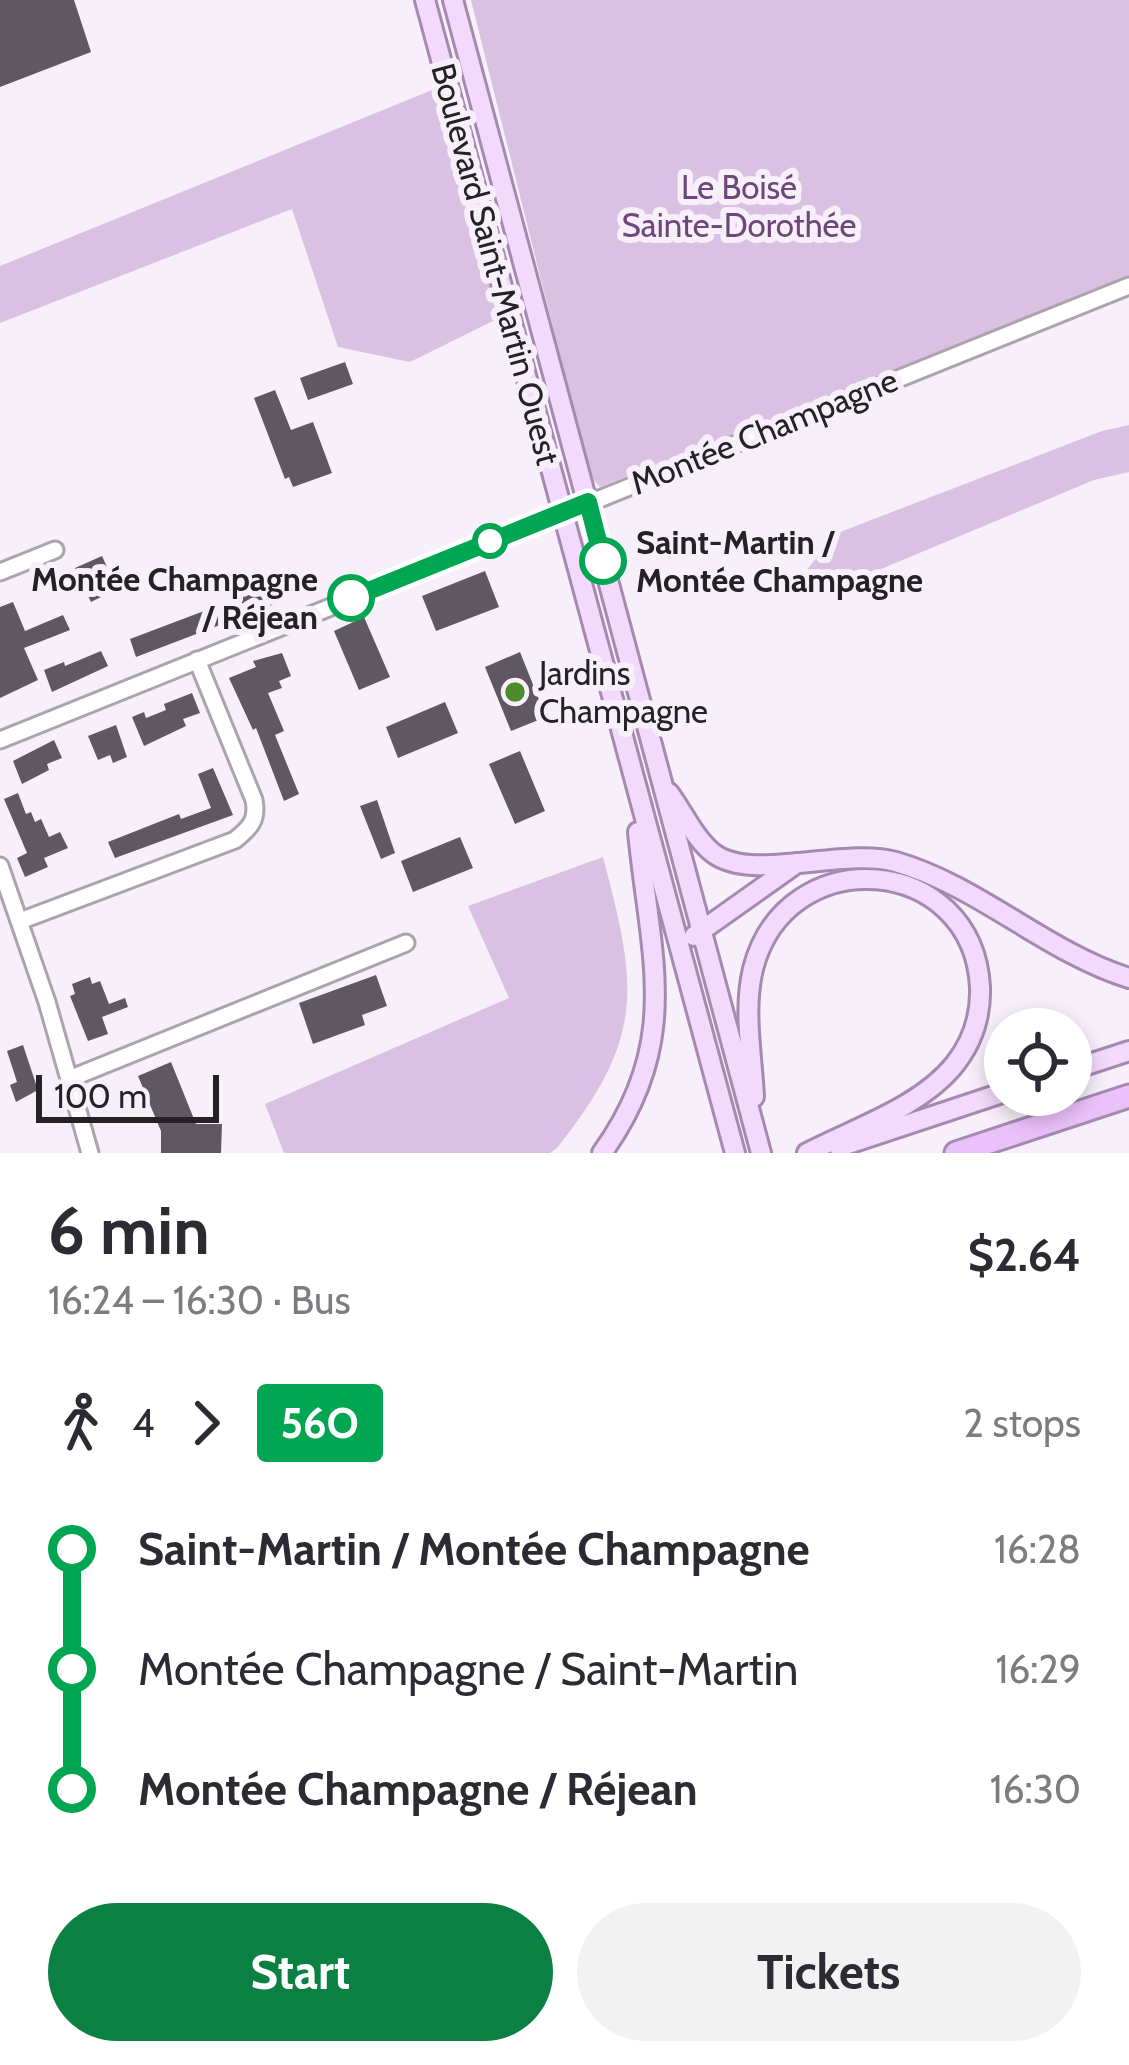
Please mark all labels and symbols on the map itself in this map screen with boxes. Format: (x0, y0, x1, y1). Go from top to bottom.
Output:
street label: Boulevard Saint-Martin Ouest (423, 59, 569, 469)
park label: Le Boisé Sainte-Dorothée (622, 167, 856, 245)
street label: Montée Champagne (625, 359, 903, 503)
place label: Saint-Martin / Montée Champagne (636, 522, 923, 600)
unlabelled marker (474, 525, 506, 557)
marker: Saint-Martin / Montée Champagne (581, 539, 625, 583)
place label: Montée Champagne / Réjean (31, 559, 318, 637)
marker: Montée Champagne / Réjean (329, 576, 373, 620)
place label: Jardins Champagne (538, 653, 708, 731)
marker: Jardins Champagne (502, 679, 528, 705)
scale bar (36, 1069, 219, 1122)

